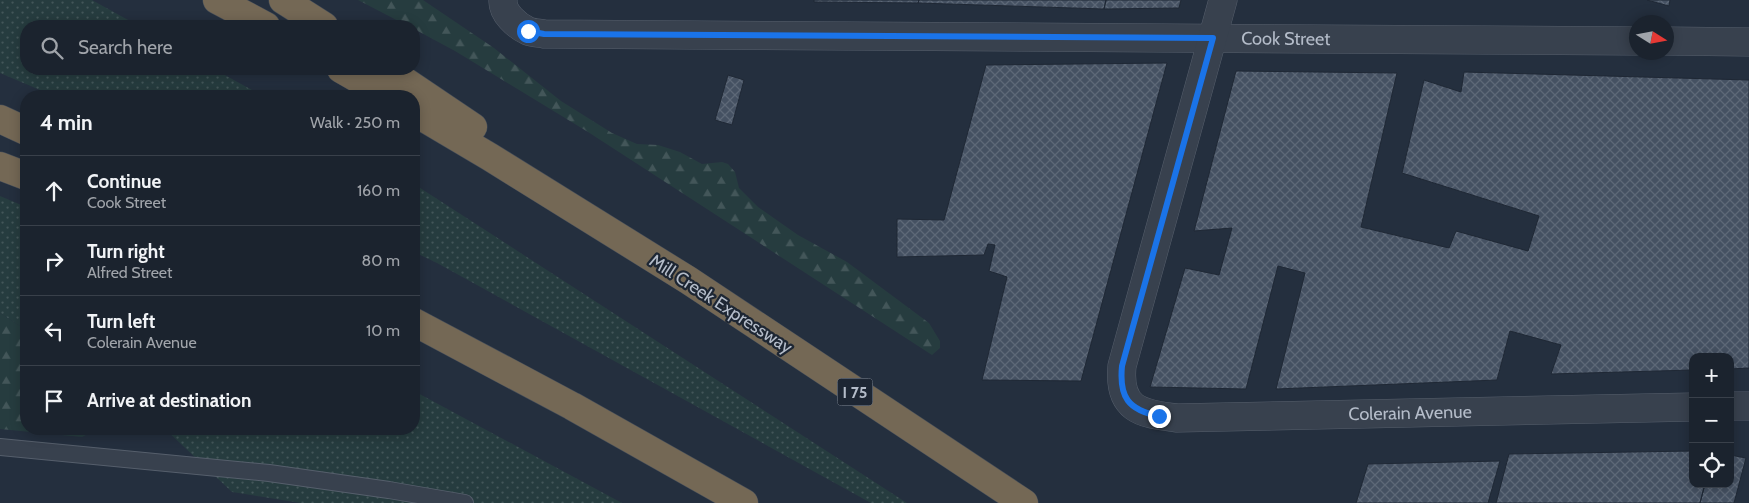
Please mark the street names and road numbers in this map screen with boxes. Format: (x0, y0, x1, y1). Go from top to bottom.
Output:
street label: Cook Street (1241, 27, 1330, 50)
street label: Mill Creek Expressway (645, 250, 797, 358)
road number: I 75 (838, 378, 872, 406)
street label: Colerain Avenue (1348, 401, 1472, 425)

